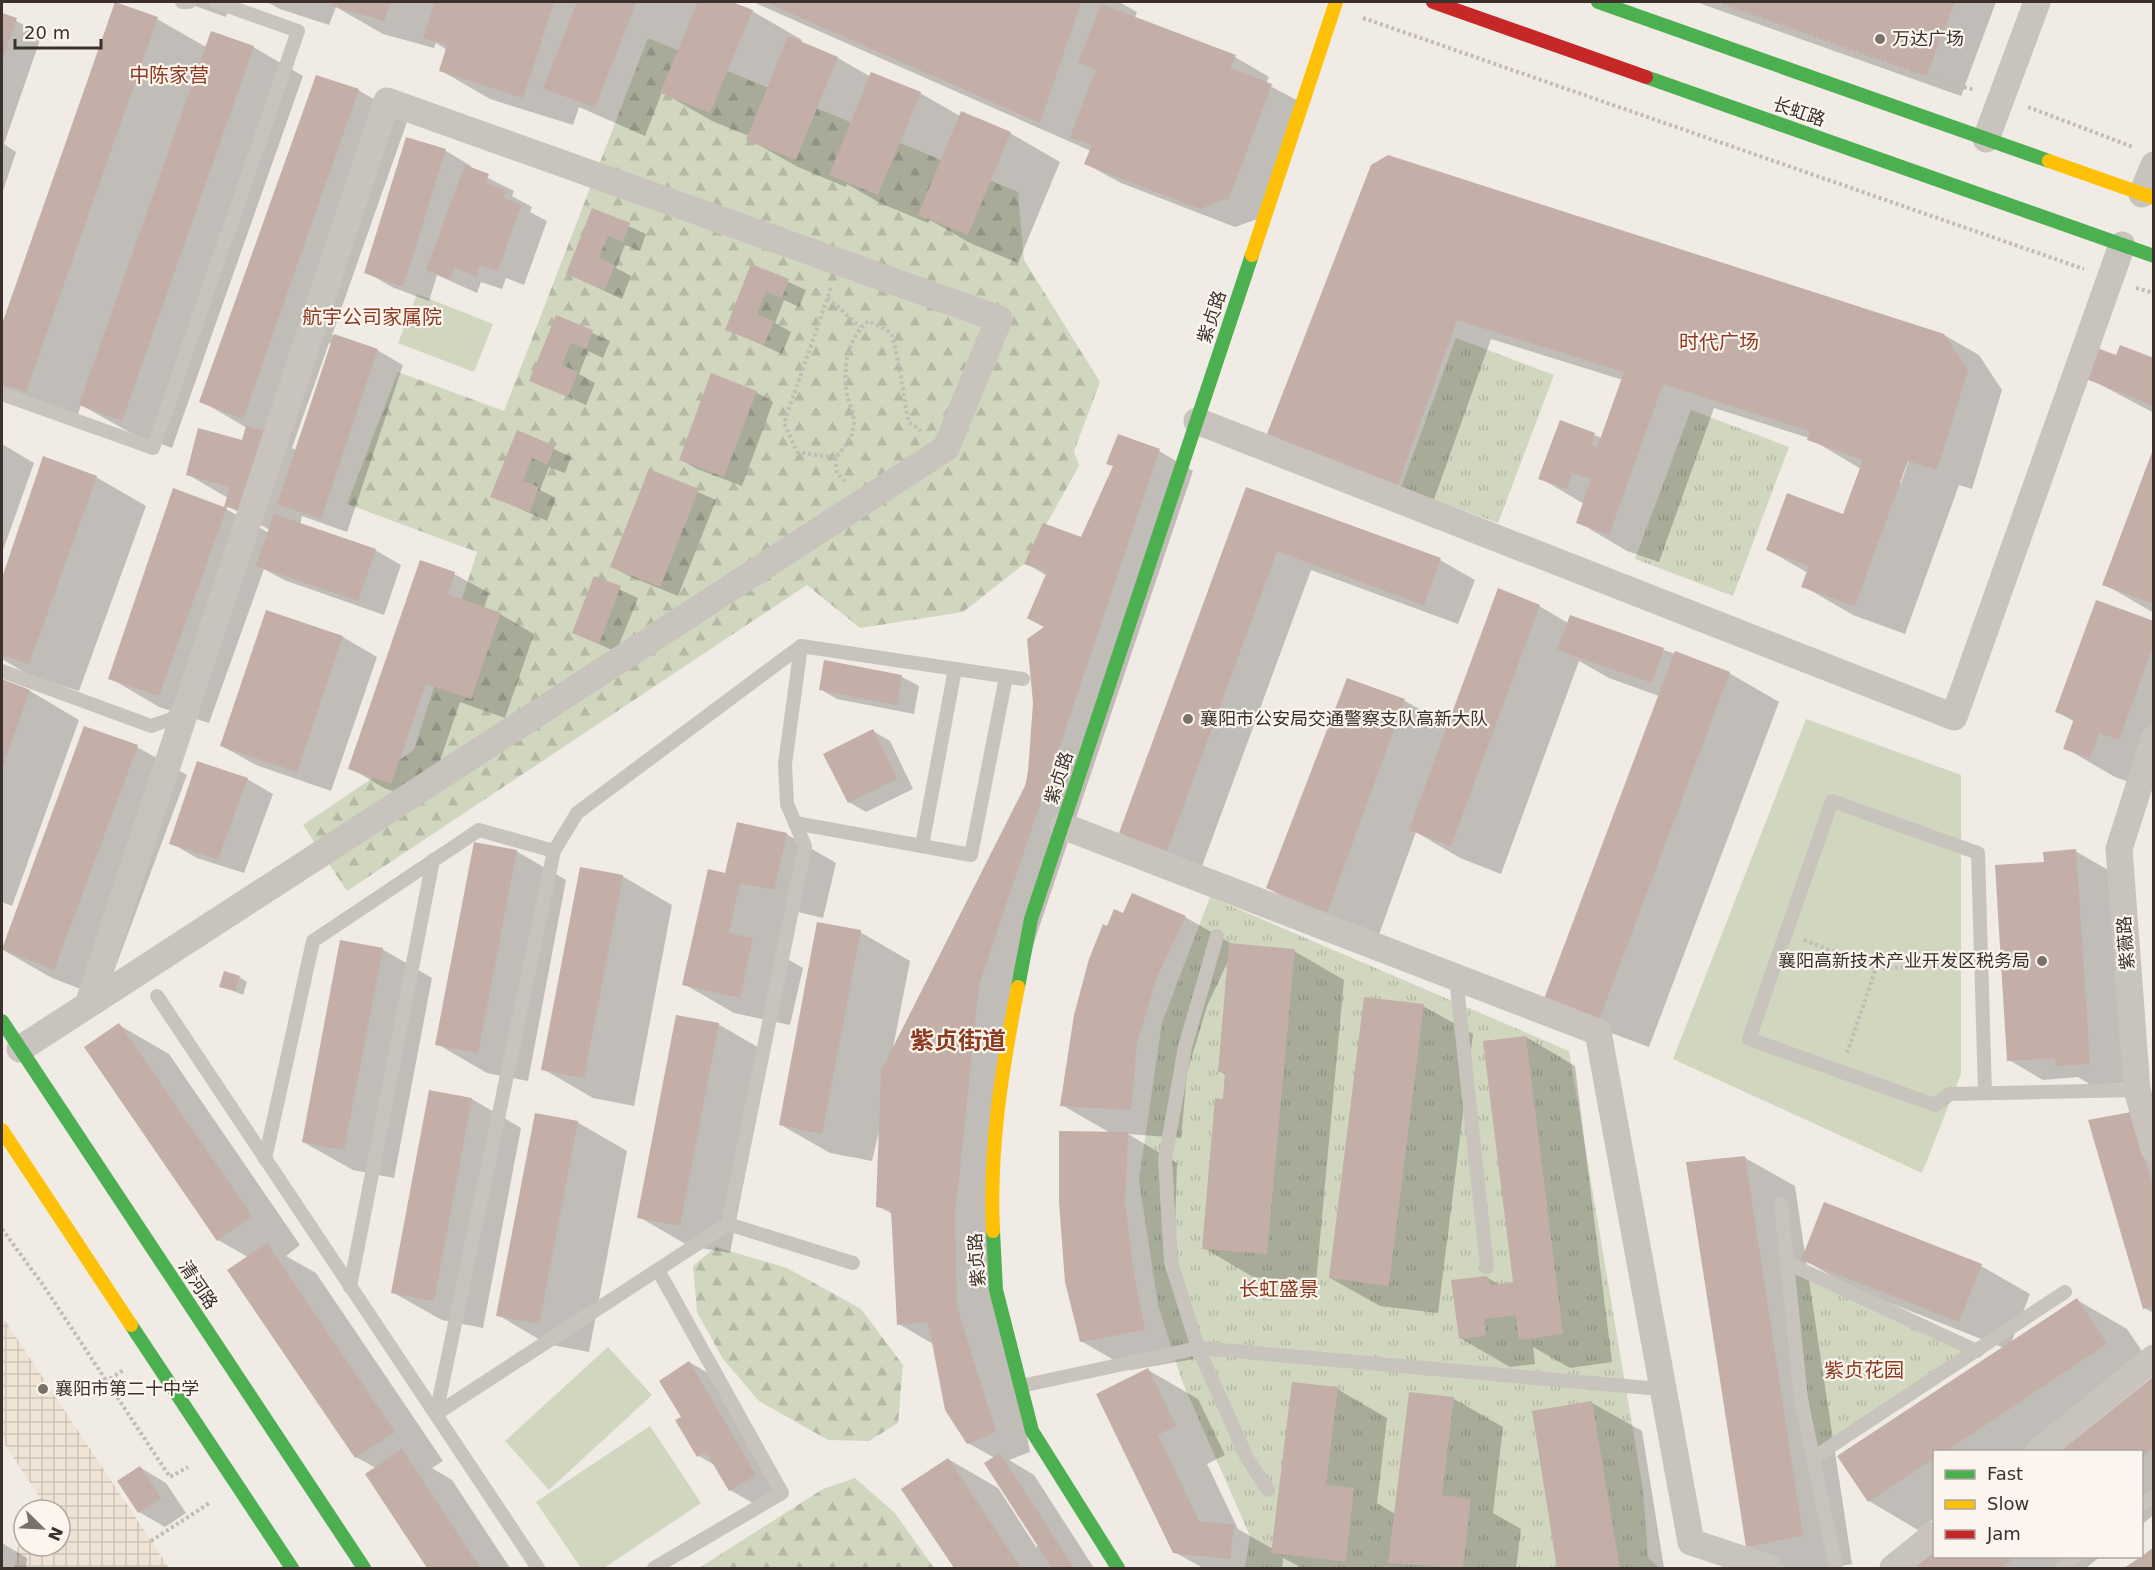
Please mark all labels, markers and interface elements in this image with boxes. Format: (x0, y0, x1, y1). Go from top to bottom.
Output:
scale bar (15, 12, 100, 50)
text: 20 m (24, 22, 70, 43)
place label: 万达广场 (1892, 28, 1964, 49)
marker: 万达广场 (1873, 32, 1887, 46)
district label: 中陈家营 (129, 63, 209, 87)
street label: 长虹路 (1770, 93, 1828, 130)
street label: 紫贞路 (1193, 288, 1230, 346)
district label: 航宇公司家属院 (302, 305, 442, 329)
district label: 时代广场 (1679, 330, 1759, 354)
place label: 襄阳市公安局交通警察支队高新大队 (1200, 708, 1488, 729)
marker: 襄阳市公安局交通警察支队高新大队 (1181, 712, 1195, 726)
street label: 紫贞路 (1040, 749, 1077, 807)
street label: 紫薇路 (2113, 915, 2138, 971)
place label: 襄阳高新技术产业开发区税务局 (1778, 950, 2030, 971)
marker: 襄阳高新技术产业开发区税务局 (2035, 954, 2049, 968)
district label: 紫贞街道 (910, 1027, 1006, 1055)
street label: 紫贞路 (964, 1232, 989, 1288)
street label: 清河路 (175, 1256, 222, 1313)
district label: 长虹盛景 (1239, 1277, 1319, 1301)
district label: 紫贞花园 (1824, 1358, 1904, 1382)
place label: 襄阳市第二十中学 (55, 1378, 199, 1399)
marker: 襄阳市第二十中学 (36, 1382, 50, 1396)
legend (1933, 1450, 2143, 1558)
text: Fast (1987, 1463, 2023, 1484)
text: Slow (1987, 1493, 2029, 1514)
north arrow (12, 1498, 72, 1558)
text: Jam (1986, 1523, 2021, 1544)
text: N (44, 1524, 67, 1544)

